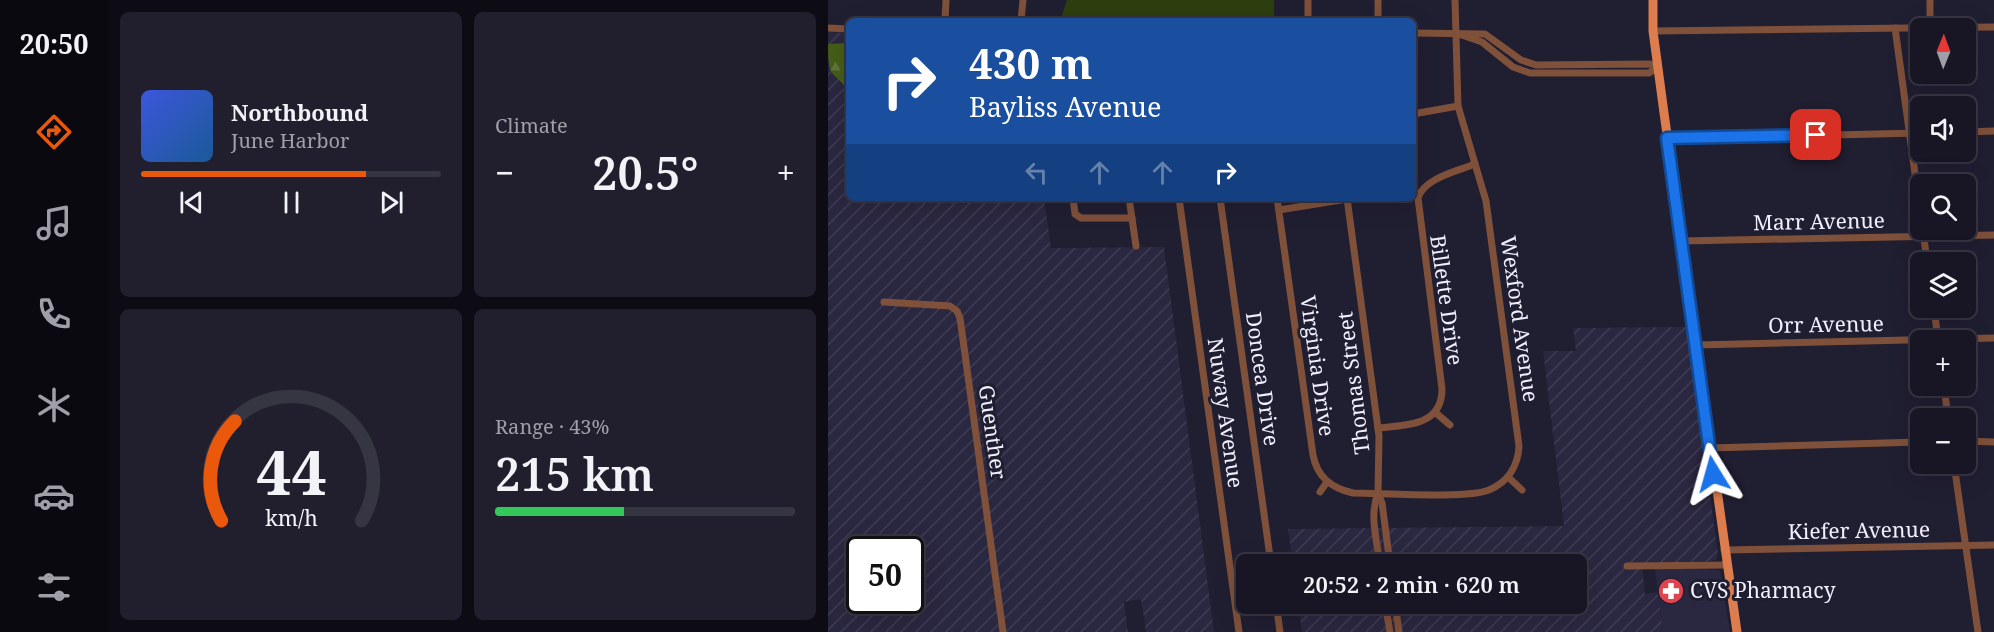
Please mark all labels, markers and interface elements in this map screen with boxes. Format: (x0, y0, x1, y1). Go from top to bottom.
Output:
north arrow (1910, 18, 1976, 84)
map controls (1910, 18, 1976, 474)
text: 20:50 (19, 25, 89, 62)
text: 430 m (969, 34, 1093, 91)
icon: right (870, 42, 948, 120)
text: Bayliss Avenue (969, 88, 1161, 125)
button: sound (1910, 96, 1976, 162)
text: Northbound (231, 97, 368, 127)
pin (1790, 109, 1841, 160)
icon: directions (33, 111, 75, 153)
text: Climate (495, 112, 568, 139)
icon: arrive (1799, 118, 1832, 151)
text: June Harbor (231, 127, 349, 154)
text: 20.5° (592, 142, 699, 203)
text: − (495, 150, 514, 195)
text: + (777, 150, 795, 195)
icon: left (1020, 156, 1053, 189)
icon: ahead (1083, 156, 1116, 189)
icon: ahead (1146, 156, 1179, 189)
icon: right (1209, 156, 1242, 189)
button: search (1910, 174, 1976, 240)
icon: previous (175, 186, 208, 219)
icon: pause (275, 186, 308, 219)
icon: next (375, 186, 408, 219)
icon: music (33, 202, 75, 244)
street label: Marr Avenue (1753, 206, 1885, 236)
street label: Billette Drive (1424, 233, 1470, 367)
street label: Wexford Avenue (1494, 234, 1545, 404)
button: layers (1910, 252, 1976, 318)
icon: phone (33, 293, 75, 335)
street label: Virginia Drive (1294, 294, 1342, 438)
street label: Orr Avenue (1768, 309, 1884, 339)
street label: Doncea Drive (1240, 310, 1286, 448)
street label: Thomas Street (1330, 310, 1376, 456)
button: + (1910, 330, 1976, 396)
street label: Nuway Avenue (1202, 336, 1250, 490)
street label: Guenther (973, 383, 1013, 481)
icon: climate (33, 384, 75, 426)
button: − (1910, 408, 1976, 474)
text: Range · 43% (495, 413, 609, 440)
text: 44 (256, 428, 326, 513)
position arrow (1681, 442, 1745, 506)
text: 215 km (495, 443, 654, 504)
icon: car (33, 475, 75, 517)
text: km/h (265, 504, 318, 533)
street label: Kiefer Avenue (1788, 515, 1930, 545)
speed limit sign: 50 (846, 536, 924, 614)
icon: filters (33, 566, 75, 608)
text: 20:52 · 2 min · 620 m (1303, 569, 1520, 599)
pharmacy icon: CVS Pharmacy (1656, 576, 1686, 606)
place label: CVS Pharmacy (1690, 576, 1836, 604)

